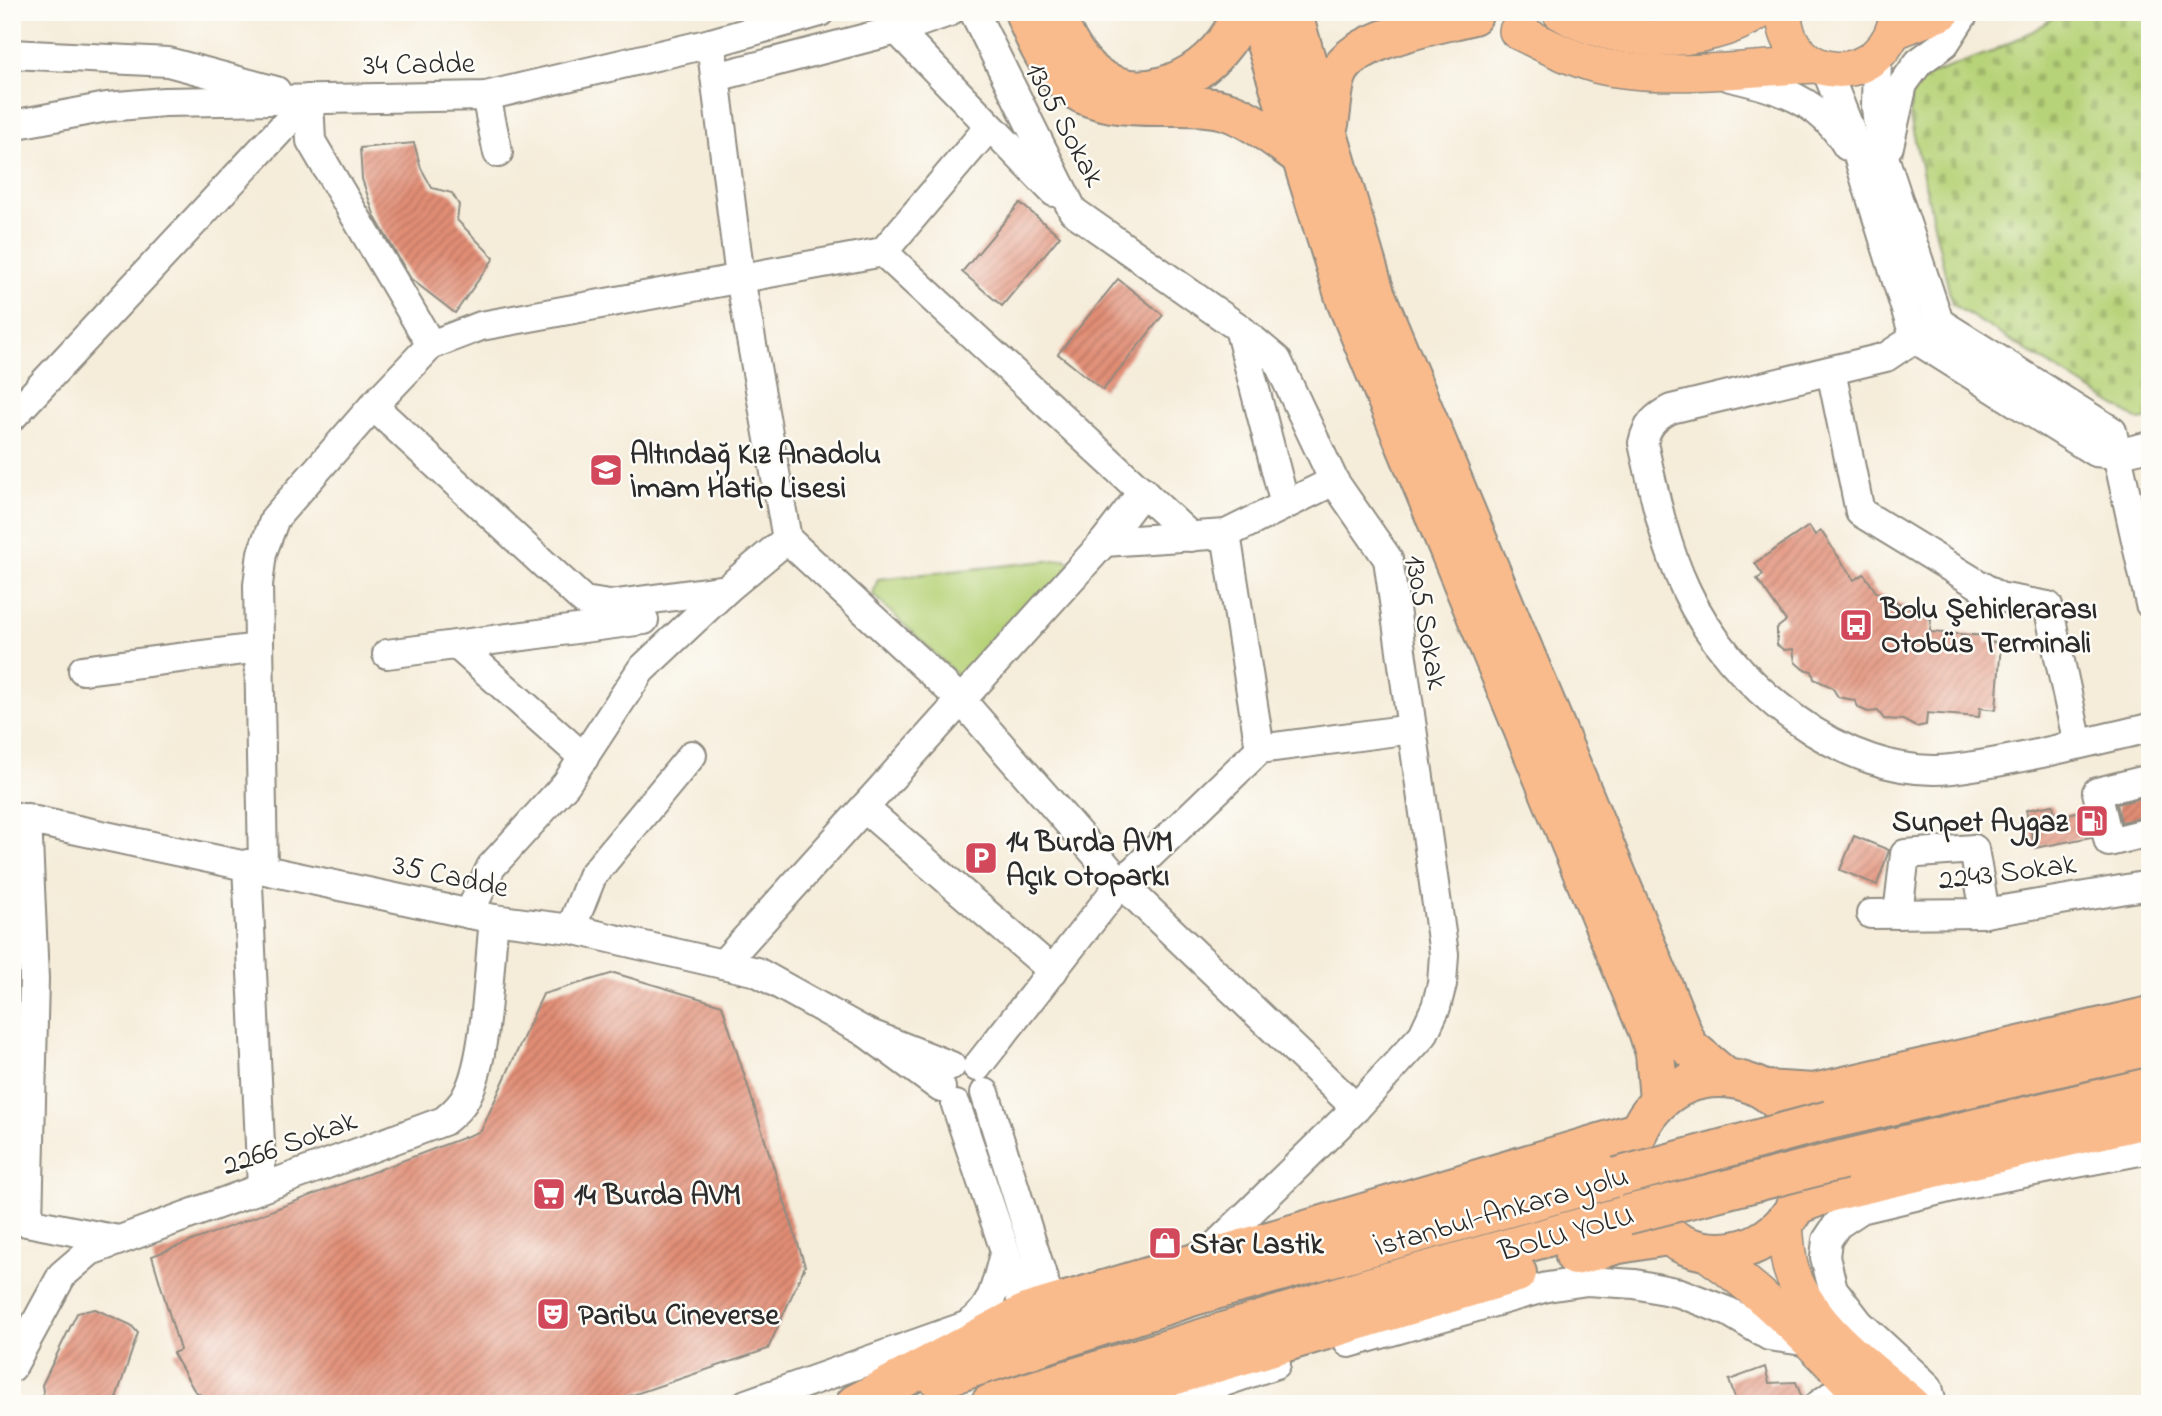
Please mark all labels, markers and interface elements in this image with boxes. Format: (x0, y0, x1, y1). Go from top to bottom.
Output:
street label: 34 Cadde (363, 43, 476, 89)
street label: 1305 Sokak (1012, 55, 1115, 197)
place label: Altındağ Kız Anadolu İmam Hatip Lisesi (630, 434, 881, 512)
school or university icon: Altındağ Kız Anadolu İmam Hatip Lisesi (587, 451, 625, 489)
street label: 1305 Sokak (1391, 552, 1458, 694)
place label: Bolu Şehirlerarası Otobüs Terminali (1879, 589, 2097, 667)
bus stop icon: Bolu Şehirlerarası Otobüs Terminali (1837, 606, 1875, 644)
place label: Sunpet Aygaz (1892, 802, 2069, 847)
fuel station icon: Sunpet Aygaz (2073, 802, 2111, 840)
place label: 14 Burda AVM Açık Otoparkı (1006, 822, 1173, 900)
parking icon: 14 Burda AVM Açık Otoparkı (962, 839, 1000, 877)
street label: 35 Cadde (389, 844, 513, 912)
street label: 2243 Sokak (1936, 844, 2080, 904)
street label: 2266 Sokak (217, 1100, 364, 1189)
street label: İstanbul-Ankara yolu (1370, 1156, 1634, 1270)
supermarket icon: 14 Burda AVM (530, 1175, 568, 1213)
place label: 14 Burda AVM (574, 1175, 741, 1219)
street label: BOLU YOLU (1493, 1195, 1640, 1275)
shop icon: Star Lastik (1146, 1224, 1184, 1262)
place label: Star Lastik (1190, 1224, 1324, 1268)
theatre icon: Paribu Cineverse (534, 1295, 572, 1333)
place label: Paribu Cineverse (578, 1295, 780, 1339)

